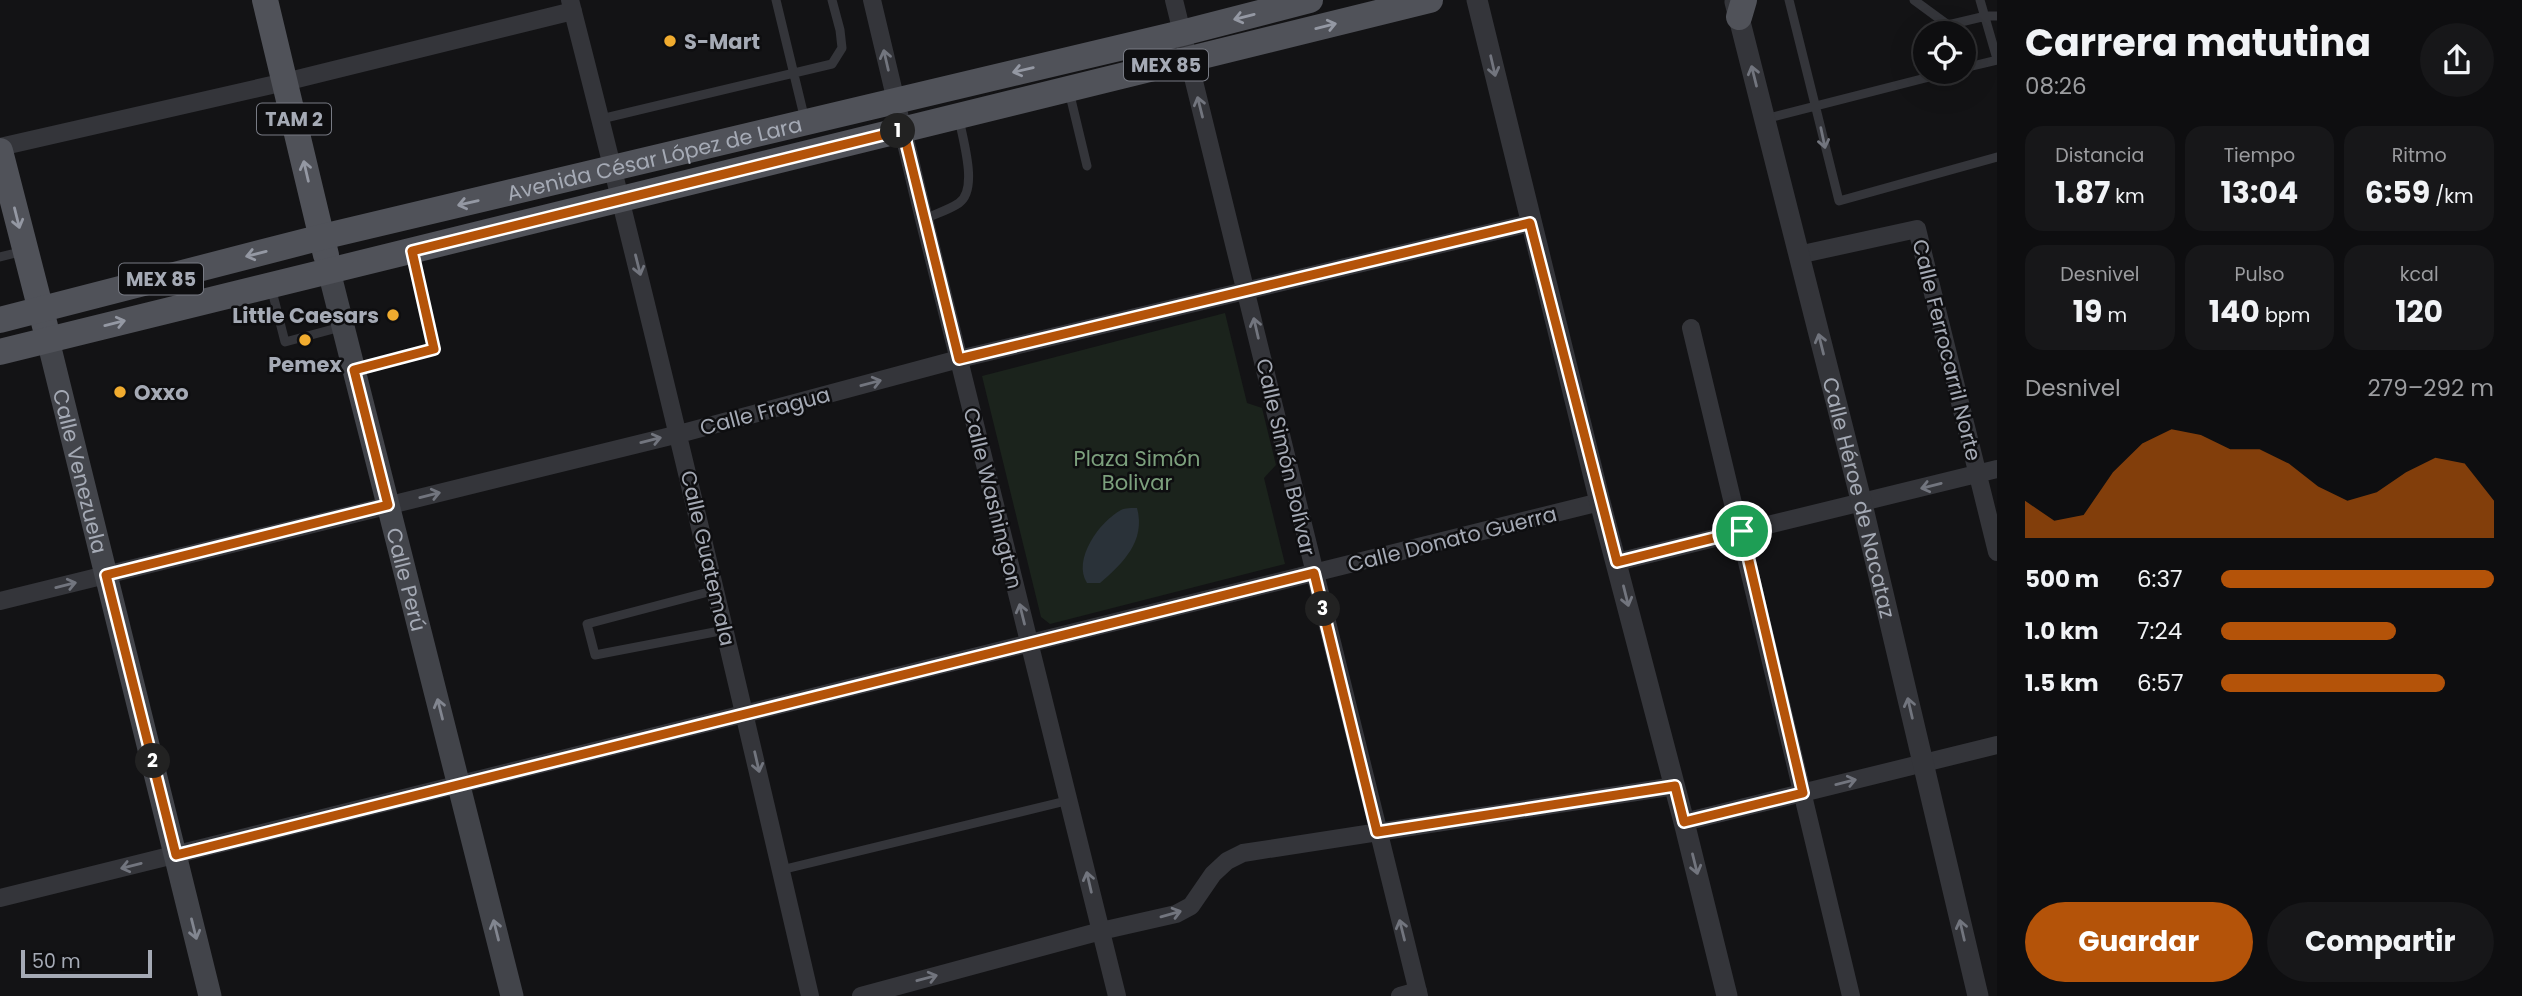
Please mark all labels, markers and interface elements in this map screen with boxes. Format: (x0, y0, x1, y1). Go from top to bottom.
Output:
one-way arrow (1233, 11, 1256, 24)
text: Carrera matutina (2025, 16, 2371, 69)
one-way arrow (1314, 19, 1337, 32)
map controls (1913, 21, 1976, 84)
button: locate (1913, 21, 1976, 84)
button: share (2420, 23, 2494, 97)
place label: S-Mart (684, 27, 760, 56)
marker: S-Mart (662, 33, 678, 49)
one-way arrow (879, 49, 892, 72)
road number: MEX 85 (1124, 50, 1208, 80)
one-way arrow (1487, 54, 1500, 77)
one-way arrow (1012, 64, 1035, 77)
one-way arrow (1747, 65, 1760, 88)
text: 08:26 (2025, 70, 2087, 102)
one-way arrow (1193, 96, 1206, 119)
road number: TAM 2 (257, 104, 331, 134)
street label: Avenida César López de Lara (504, 109, 805, 207)
pin: 1 (880, 114, 916, 148)
text: 1 (894, 117, 901, 144)
one-way arrow (1818, 126, 1831, 148)
text: Distancia (2055, 142, 2144, 169)
text: Tiempo (2224, 142, 2295, 169)
text: Ritmo (2392, 142, 2447, 169)
one-way arrow (299, 160, 312, 183)
text: 1.87 (2055, 171, 2110, 214)
text: 13:04 (2221, 171, 2298, 214)
text: 6:59 (2365, 171, 2430, 214)
text: km (2110, 183, 2145, 210)
text: /km (2430, 183, 2474, 210)
one-way arrow (457, 197, 480, 210)
one-way arrow (11, 206, 24, 228)
street label: Calle Ferrocarril Norte (1905, 236, 1989, 464)
one-way arrow (245, 248, 268, 261)
one-way arrow (632, 253, 645, 276)
text: Desnivel (2060, 261, 2139, 288)
text: Pulso (2235, 261, 2284, 288)
text: kcal (2400, 261, 2439, 288)
road number: MEX 85 (119, 264, 203, 294)
text: 19 (2073, 290, 2102, 333)
text: 140 (2209, 290, 2260, 333)
text: 120 (2395, 290, 2443, 333)
place label: Little Caesars (232, 301, 379, 330)
text: m (2102, 302, 2127, 329)
text: bpm (2260, 302, 2310, 329)
marker: Little Caesars (385, 307, 401, 323)
one-way arrow (103, 316, 126, 329)
one-way arrow (1248, 317, 1262, 340)
marker: Pemex (297, 332, 313, 348)
one-way arrow (1814, 334, 1827, 356)
place label: Pemex (268, 350, 342, 379)
street label: Calle Simón Bolívar (1249, 356, 1323, 559)
text: Desnivel (2025, 372, 2121, 404)
text: 279–292 m (2367, 372, 2494, 404)
street label: Calle Héroe de Nacataz (1816, 374, 1903, 621)
one-way arrow (859, 376, 882, 389)
place label: Oxxo (134, 378, 189, 407)
street label: Calle Fragua (697, 380, 833, 442)
marker: Oxxo (112, 384, 128, 400)
street label: Calle Venezuela (46, 386, 115, 556)
street label: Calle Washington (956, 404, 1030, 592)
one-way arrow (639, 433, 662, 447)
park label: Plaza Simón Bolivar (1074, 444, 1200, 497)
street label: Calle Guatemala (674, 467, 742, 649)
one-way arrow (1920, 480, 1943, 493)
one-way arrow (418, 488, 441, 501)
street label: Calle Donato Guerra (1344, 499, 1560, 579)
pin (1712, 501, 1772, 561)
icon: arrive (1723, 512, 1761, 550)
street label: Calle Perú (380, 524, 434, 634)
text: 500 m (2025, 563, 2099, 595)
text: 6:37 (2137, 563, 2183, 595)
one-way arrow (54, 578, 77, 591)
one-way arrow (1620, 584, 1633, 607)
pin: 3 (1306, 592, 1340, 626)
text: 3 (1317, 595, 1328, 622)
one-way arrow (1015, 603, 1028, 626)
text: 1.0 km (2025, 615, 2099, 647)
text: 7:24 (2137, 615, 2182, 647)
text: 1.5 km (2025, 667, 2099, 699)
text: 6:57 (2137, 667, 2184, 699)
one-way arrow (1902, 697, 1916, 720)
one-way arrow (433, 698, 446, 721)
pin: 2 (136, 744, 170, 778)
text: 2 (147, 747, 158, 774)
one-way arrow (750, 750, 764, 773)
one-way arrow (1834, 775, 1857, 788)
one-way arrow (1689, 852, 1702, 875)
one-way arrow (120, 860, 143, 873)
one-way arrow (1082, 871, 1095, 894)
button: Guardar (2025, 902, 2253, 982)
button: Compartir (2267, 902, 2494, 982)
one-way arrow (1159, 907, 1181, 920)
one-way arrow (188, 917, 201, 940)
one-way arrow (489, 919, 502, 942)
one-way arrow (1395, 919, 1408, 942)
one-way arrow (1955, 919, 1968, 942)
scale bar (21, 947, 152, 979)
text: 50 m (32, 948, 81, 975)
one-way arrow (915, 971, 938, 984)

